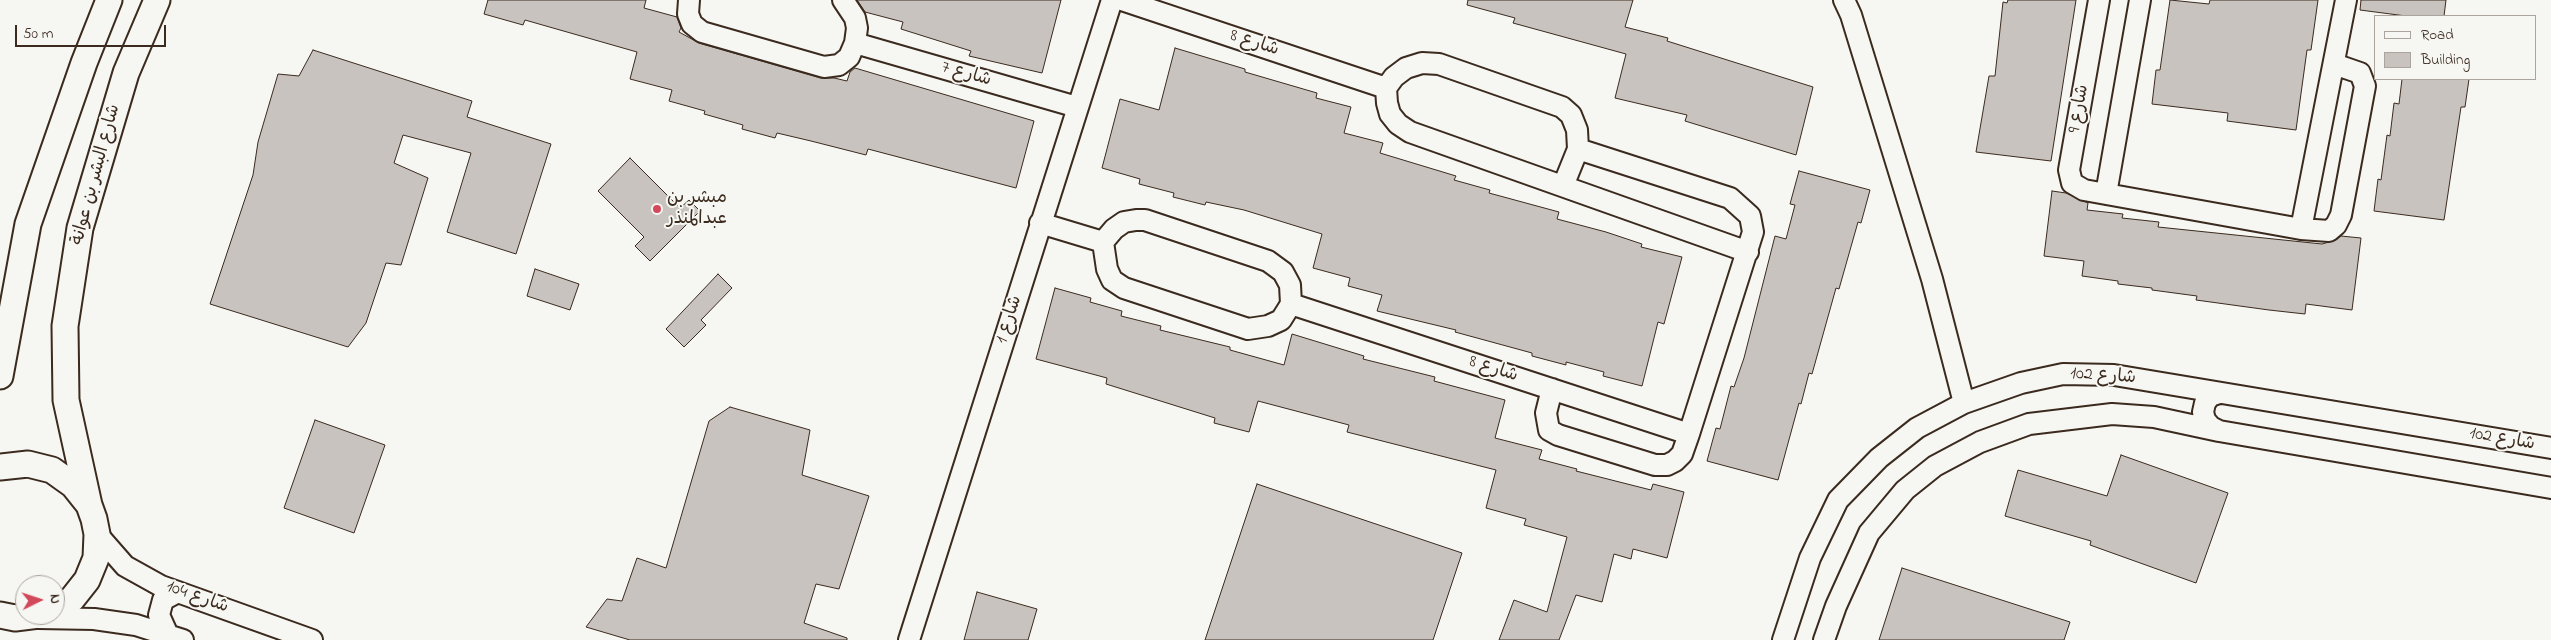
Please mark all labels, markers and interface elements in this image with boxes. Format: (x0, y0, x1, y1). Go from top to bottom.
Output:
scale bar (18, 15, 169, 47)
legend (2374, 15, 2536, 80)
text: 50 m (23, 23, 53, 45)
text: Road (2421, 24, 2454, 46)
street label: شارع 8 (1227, 26, 1281, 62)
text: Building (2421, 49, 2470, 71)
street label: شارع 7 (939, 58, 993, 92)
street label: شارع 9 (2065, 83, 2095, 135)
street label: شارع البشر بن عوانة (68, 102, 126, 248)
place label: مبشر بن عبدالمنذر (667, 188, 727, 230)
marker: مبشر بن عبدالمنذر (651, 203, 663, 215)
street label: شارع 1 (992, 293, 1028, 347)
street label: شارع 8 (1466, 352, 1520, 388)
street label: شارع 102 (2069, 364, 2137, 390)
street label: شارع 102 (2468, 424, 2536, 456)
north arrow (15, 575, 65, 625)
street label: شارع 104 (163, 577, 231, 619)
text: N (44, 594, 65, 604)

